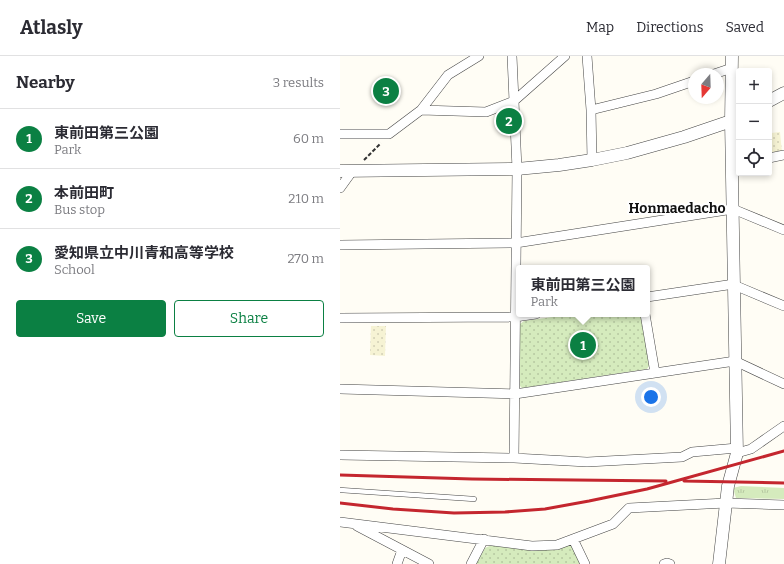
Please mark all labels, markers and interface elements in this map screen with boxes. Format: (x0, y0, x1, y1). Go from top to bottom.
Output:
text: Atlasly (20, 16, 82, 39)
text: Map (586, 19, 614, 36)
text: Directions (636, 19, 704, 36)
text: Saved (726, 19, 764, 36)
north arrow (688, 68, 724, 104)
map controls (736, 68, 772, 176)
button: + (736, 68, 772, 104)
text: Nearby (16, 72, 75, 93)
text: 3 results (273, 75, 324, 90)
pin: 3 (373, 76, 399, 106)
button: − (736, 104, 772, 140)
pin: 2 (496, 106, 522, 136)
text: 東前田第三公園 (54, 124, 159, 142)
text: 1 (26, 131, 32, 146)
text: 60 m (293, 131, 324, 146)
button: locate (736, 140, 772, 176)
text: Park (54, 142, 81, 157)
text: 本前田町 (54, 184, 114, 202)
text: 2 (25, 191, 33, 206)
text: 210 m (288, 191, 324, 206)
district label: Honmaedacho (628, 200, 726, 217)
text: Bus stop (54, 202, 105, 217)
text: 愛知県立中川青和高等学校 (54, 244, 234, 262)
text: 3 (25, 251, 33, 266)
text: 270 m (287, 251, 324, 266)
text: School (54, 262, 95, 277)
popup (516, 265, 650, 317)
text: 東前田第三公園 (530, 276, 636, 294)
text: Park (530, 294, 558, 309)
button: Save (16, 300, 166, 337)
button: Share (174, 300, 324, 337)
pin: 1 (570, 330, 596, 360)
your location (641, 387, 661, 407)

